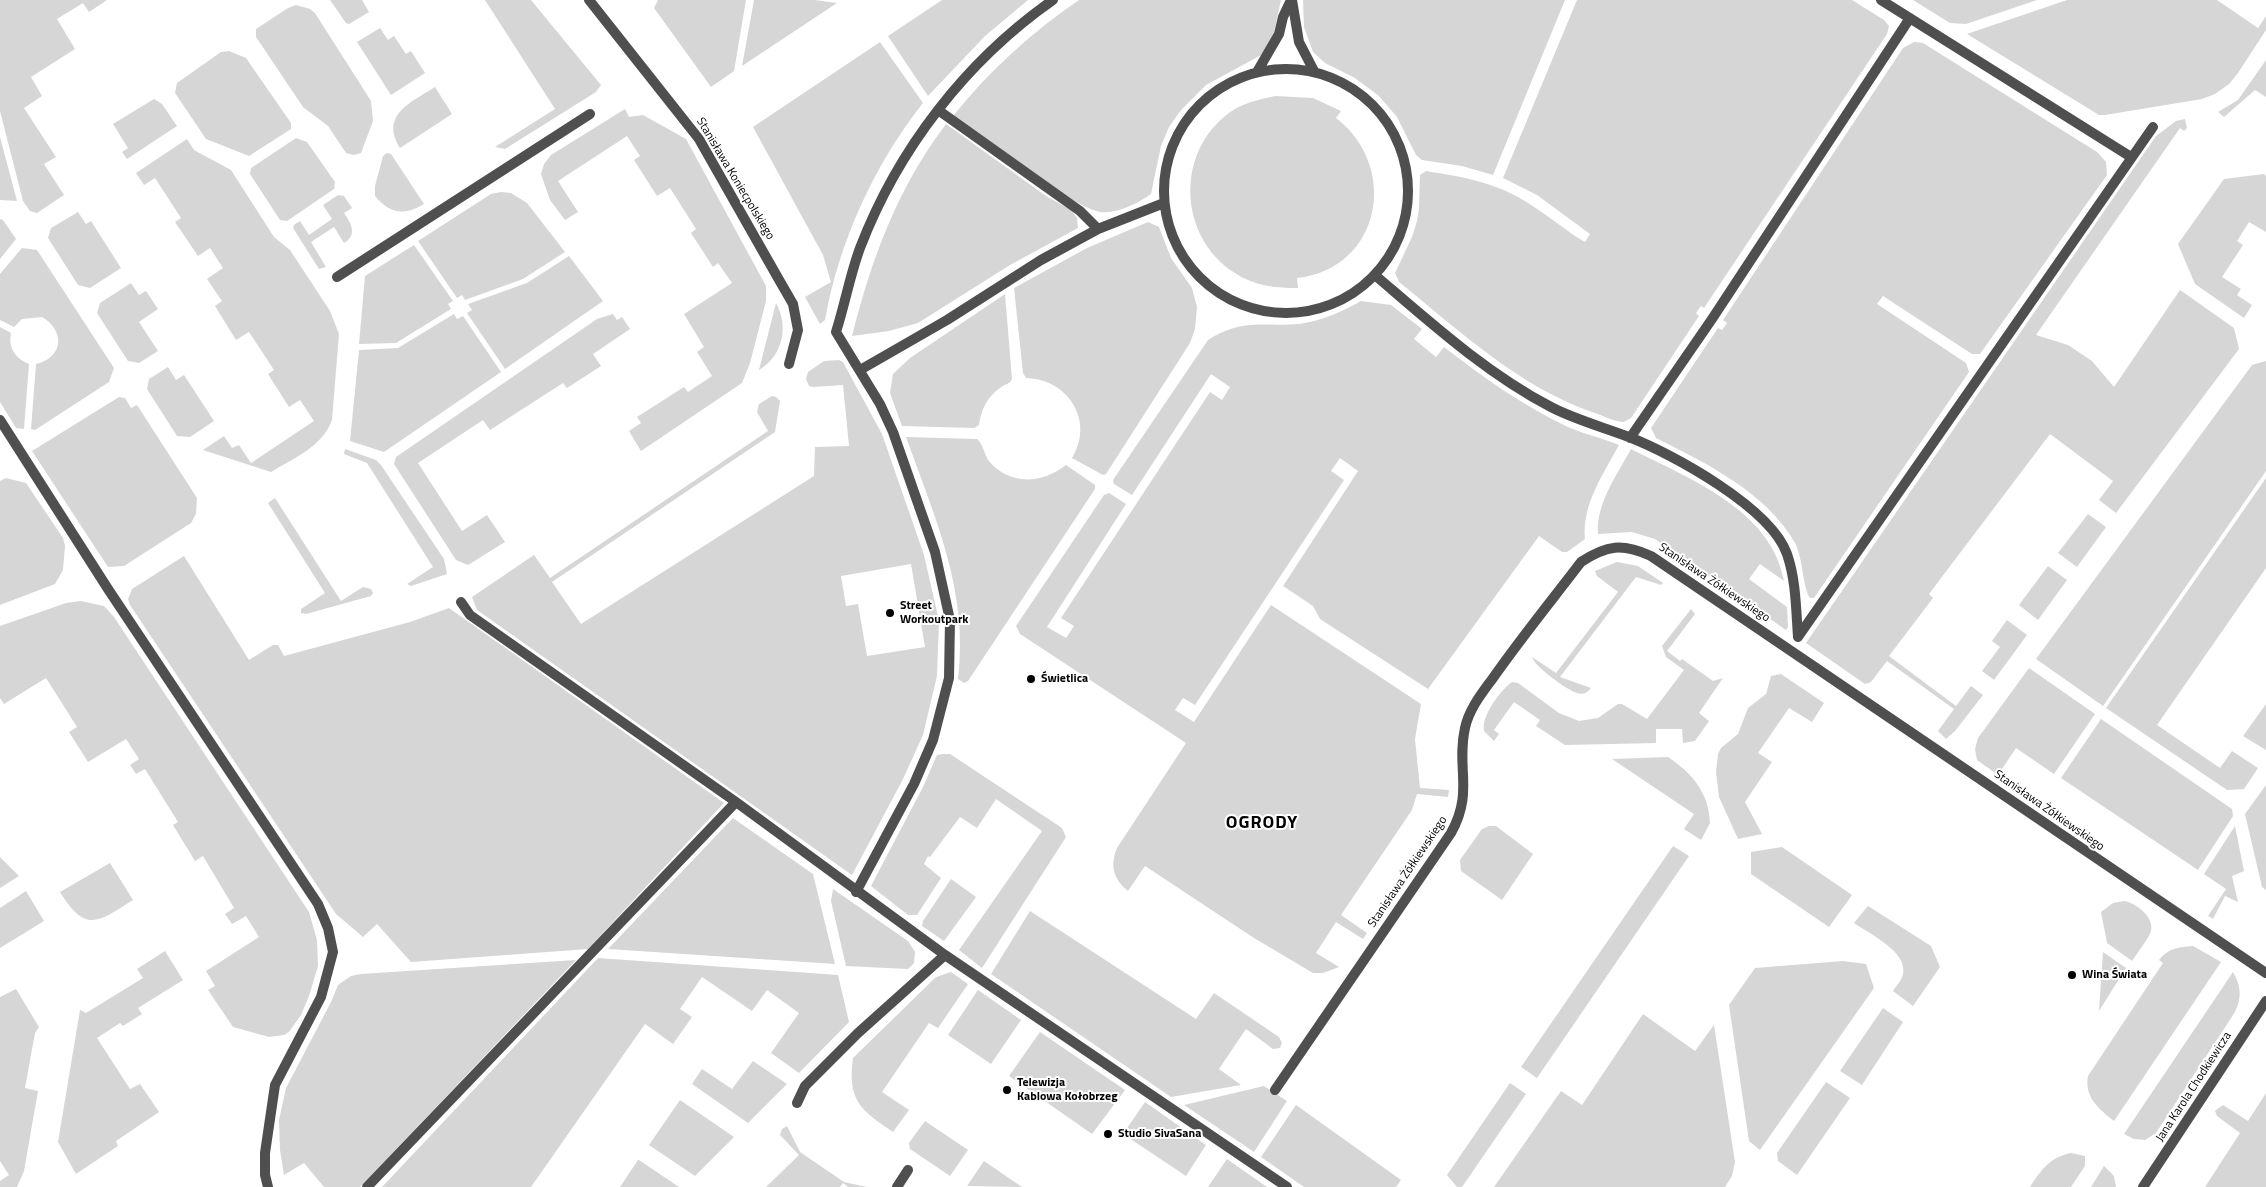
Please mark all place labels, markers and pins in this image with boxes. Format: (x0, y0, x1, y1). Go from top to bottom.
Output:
place label: Street Workoutpark (900, 599, 969, 627)
marker: Street Workoutpark (884, 607, 896, 619)
place label: Świetlica (1041, 672, 1088, 686)
marker: Świetlica (1025, 673, 1037, 685)
place label: Wina Świata (2082, 968, 2147, 982)
marker: Wina Świata (2066, 969, 2078, 981)
place label: Telewizja Kablowa Kołobrzeg (1017, 1076, 1118, 1104)
marker: Telewizja Kablowa Kołobrzeg (1001, 1084, 1013, 1096)
place label: Studio SivaSana (1118, 1127, 1201, 1141)
marker: Studio SivaSana (1102, 1128, 1114, 1140)

